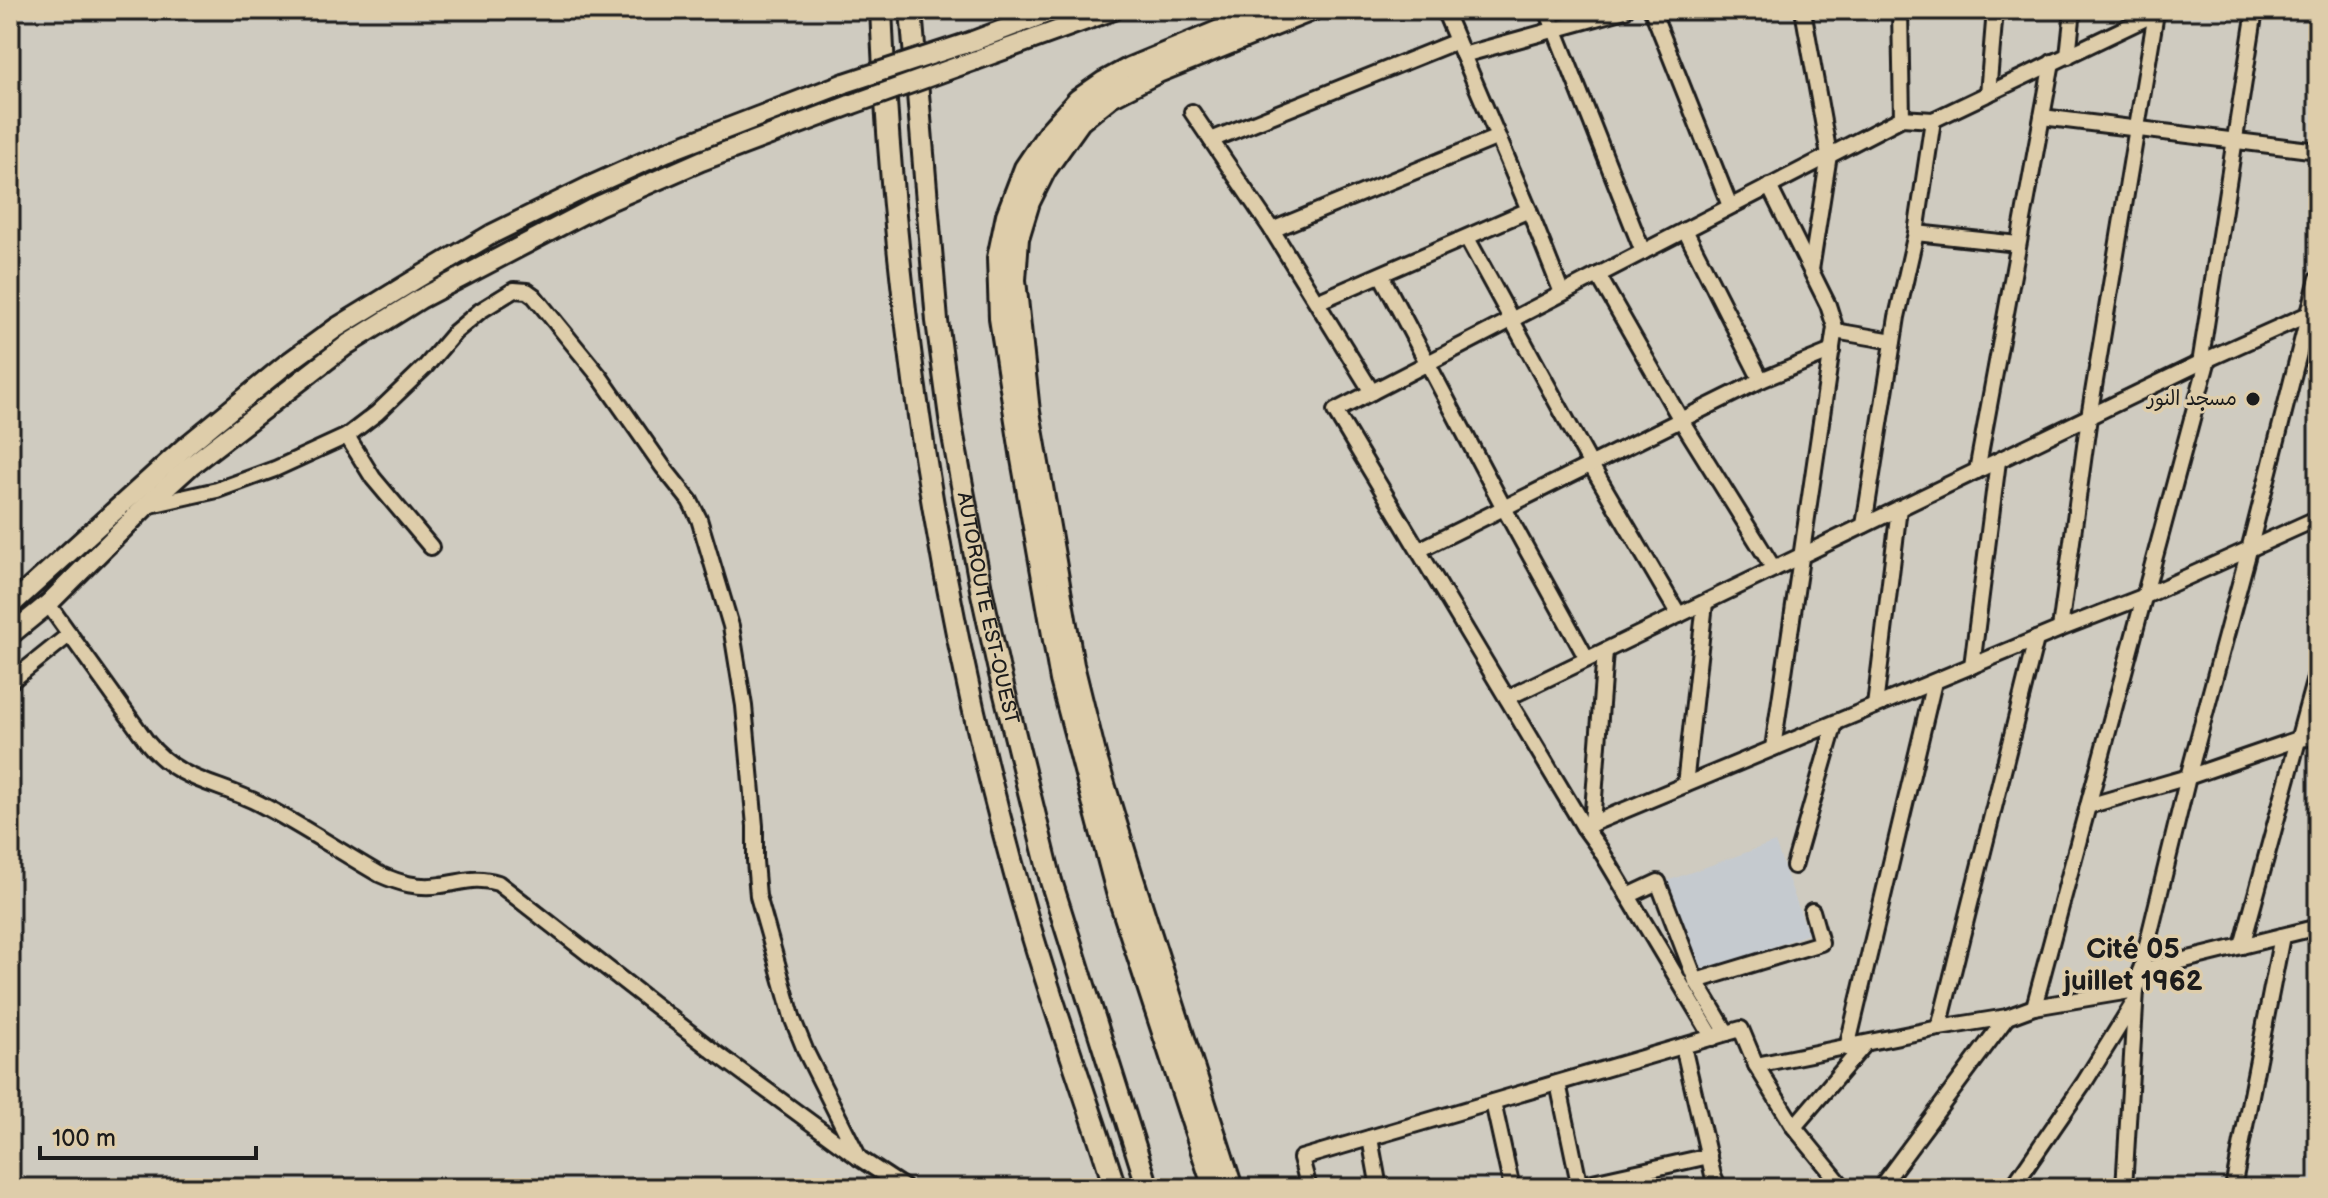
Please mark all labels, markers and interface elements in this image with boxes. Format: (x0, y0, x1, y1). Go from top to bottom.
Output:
place label: مسجد النور (2145, 387, 2237, 412)
marker: مسجد النور (2244, 390, 2262, 408)
street label: AUTOROUTE EST-OUEST (952, 490, 1024, 727)
district label: Cité 05 juillet 1962 (2061, 933, 2203, 998)
scale bar (40, 1110, 256, 1160)
text: 100 m (52, 1124, 116, 1153)

